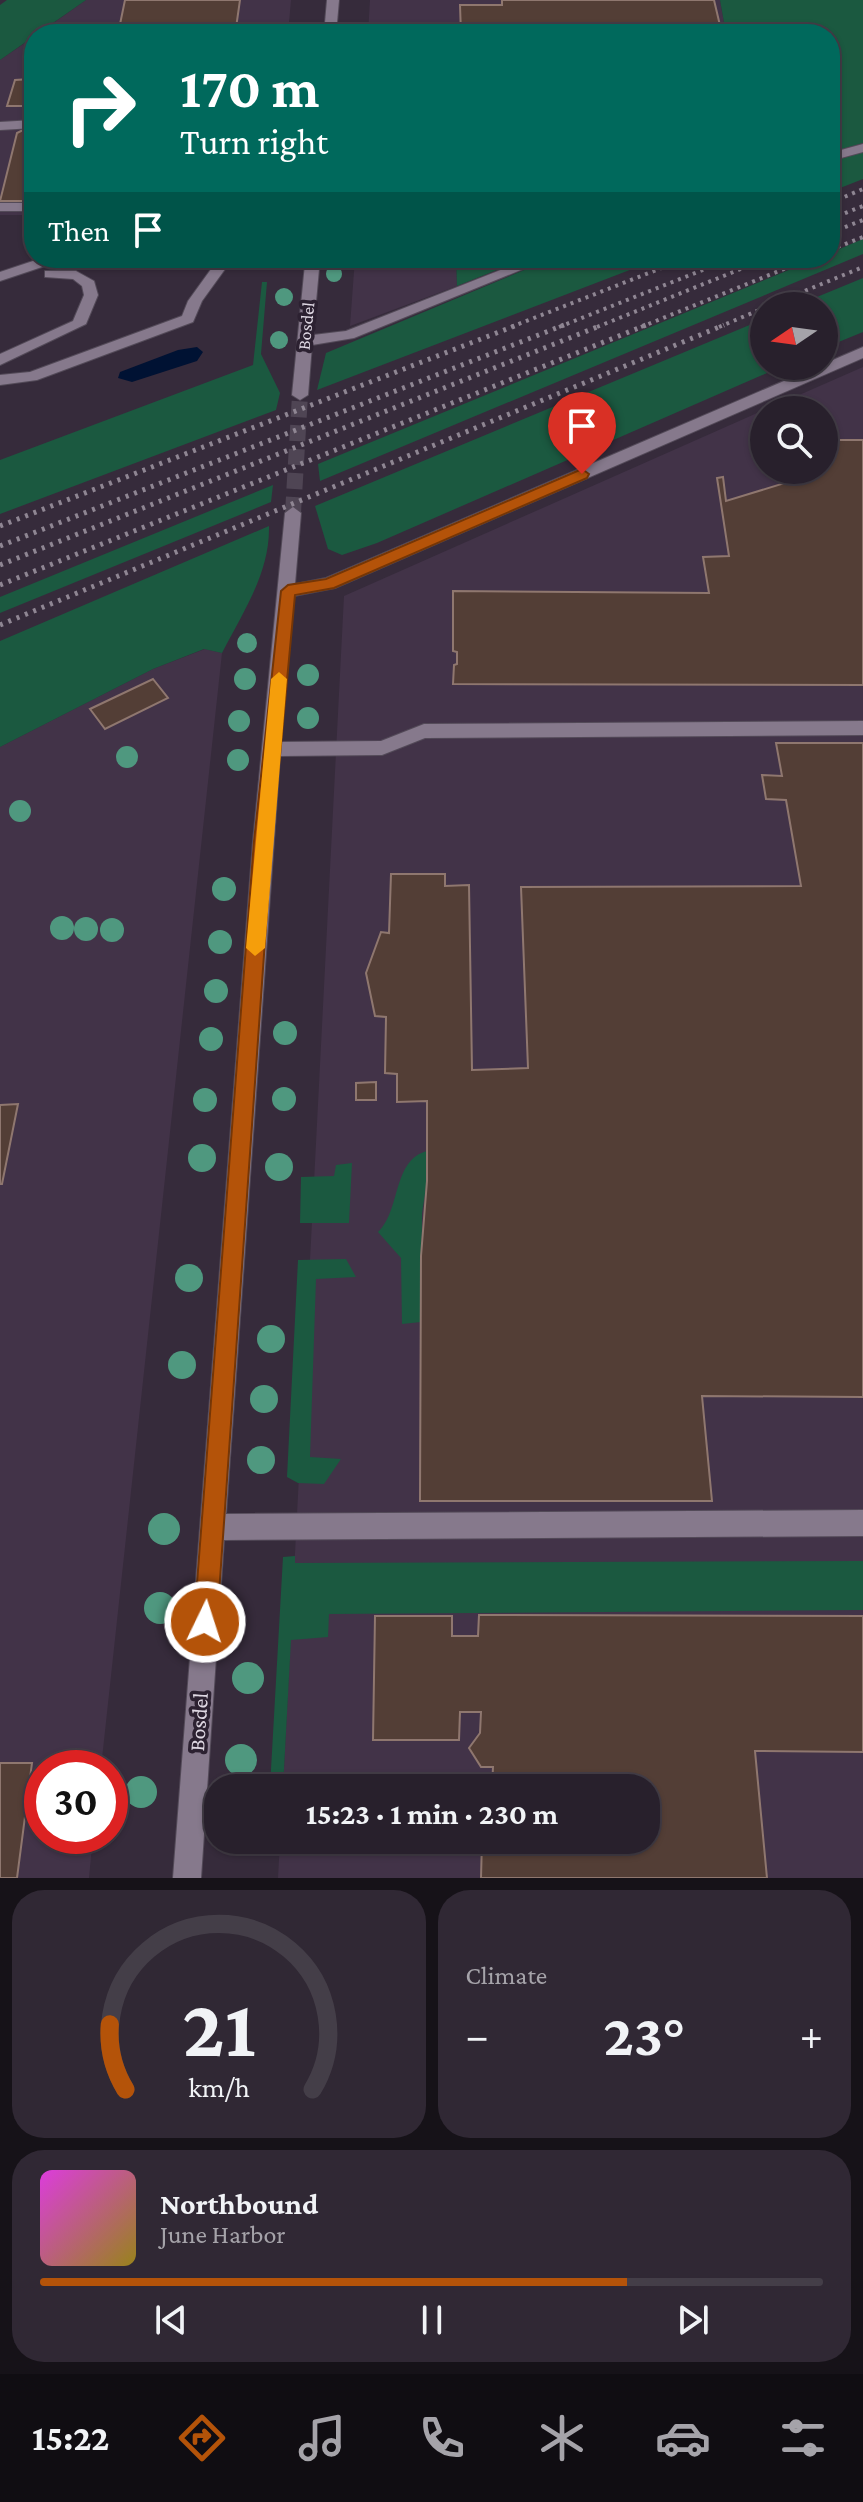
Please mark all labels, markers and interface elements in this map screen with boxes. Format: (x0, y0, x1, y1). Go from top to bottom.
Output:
icon: right (48, 56, 152, 160)
text: 170 m (180, 57, 319, 119)
text: Turn right (180, 122, 328, 162)
icon: arrive (126, 208, 170, 252)
text: Then (48, 214, 110, 247)
north arrow (750, 292, 838, 380)
map controls (750, 292, 838, 484)
street label: Bosdel (294, 301, 318, 351)
pin (548, 392, 616, 474)
button: search (750, 396, 838, 484)
icon: arrive (560, 404, 604, 448)
position arrow (163, 1580, 247, 1664)
street label: Bosdel (184, 1692, 213, 1752)
speed limit sign: 30 (24, 1750, 128, 1854)
text: 15:23 · 1 min · 230 m (306, 1797, 558, 1830)
text: Climate (466, 1961, 547, 1990)
text: 21 (182, 1981, 256, 2074)
text: 23° (603, 2001, 685, 2068)
text: − (466, 2011, 489, 2059)
text: + (800, 2011, 823, 2059)
text: km/h (188, 2071, 250, 2103)
text: Northbound (160, 2187, 318, 2220)
text: June Harbor (160, 2220, 286, 2249)
icon: previous (149, 2298, 193, 2342)
icon: pause (410, 2298, 454, 2342)
icon: next (671, 2298, 715, 2342)
icon: directions (174, 2410, 230, 2466)
icon: music (294, 2410, 350, 2466)
icon: phone (414, 2410, 470, 2466)
icon: climate (534, 2410, 590, 2466)
icon: car (655, 2410, 711, 2466)
icon: filters (775, 2410, 831, 2466)
text: 15:22 (32, 2418, 109, 2458)

